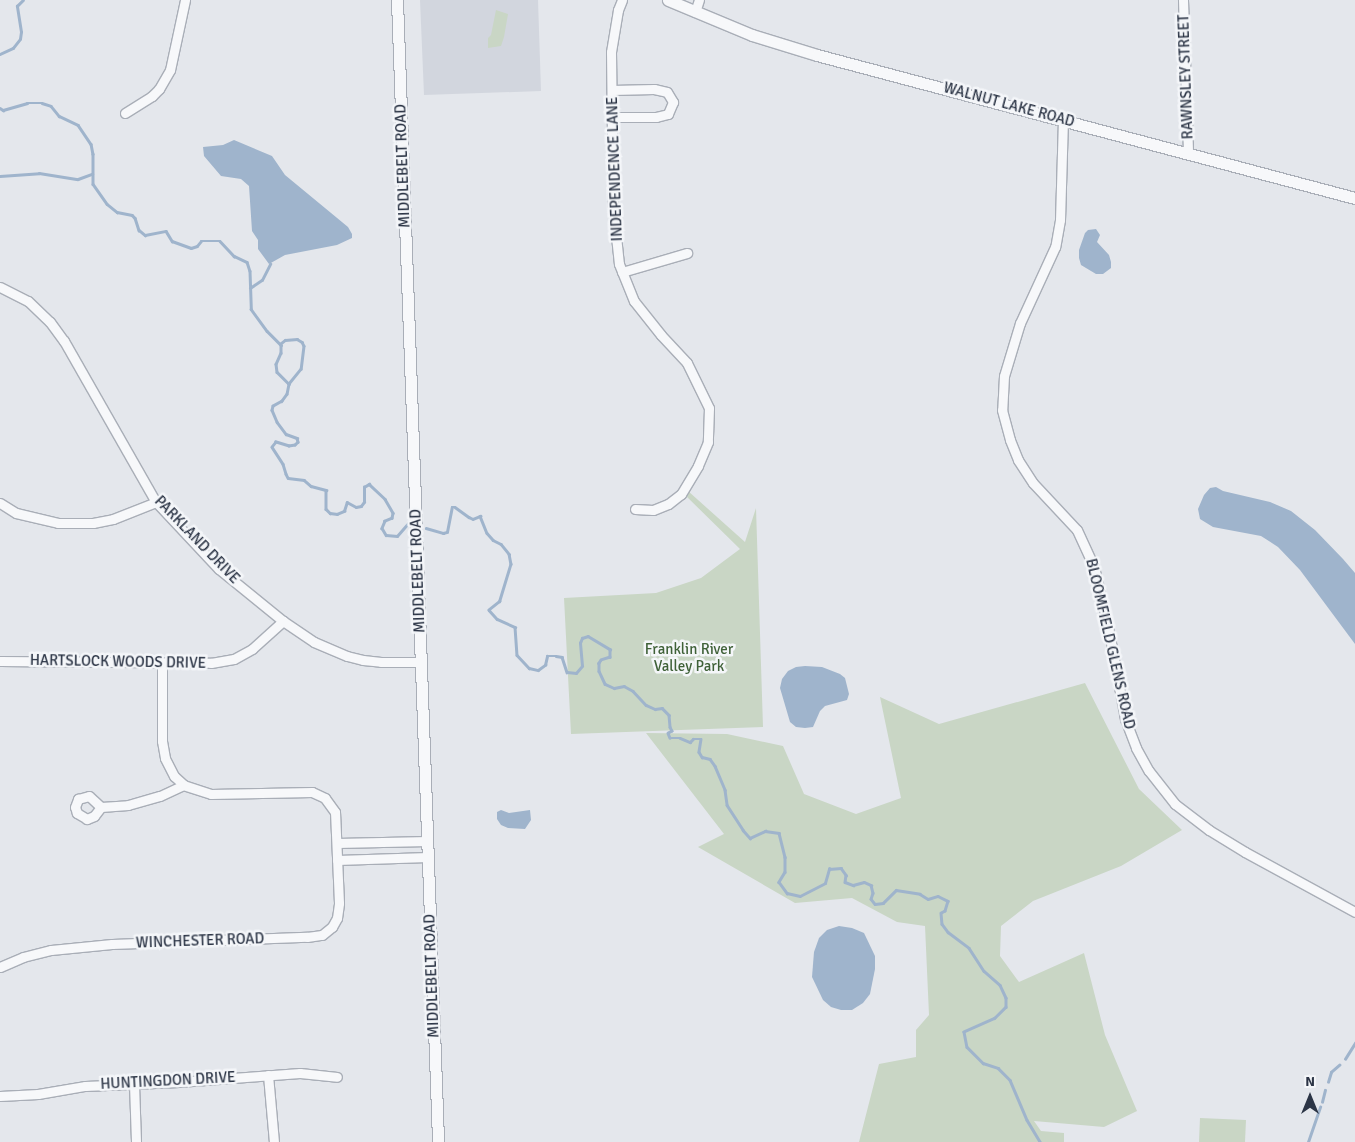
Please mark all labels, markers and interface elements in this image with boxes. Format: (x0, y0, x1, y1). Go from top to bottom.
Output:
street label: RAWNSLEY STREET (1175, 14, 1197, 140)
street label: WALNUT LAKE ROAD (941, 79, 1077, 131)
street label: INDEPENDENCE LANE (603, 96, 627, 242)
street label: MIDDLEBELT ROAD (392, 104, 414, 228)
street label: PARKLAND DRIVE (151, 492, 243, 588)
street label: MIDDLEBELT ROAD (407, 509, 429, 633)
street label: BLOOMFIELD GLENS ROAD (1082, 557, 1138, 731)
park label: Franklin River Valley Park (645, 640, 733, 675)
street label: HARTSLOCK WOODS DRIVE (30, 651, 206, 673)
street label: MIDDLEBELT ROAD (421, 914, 443, 1038)
street label: WINCHESTER ROAD (135, 930, 265, 952)
street label: HUNTINGDON DRIVE (100, 1068, 236, 1094)
north arrow (1285, 1072, 1335, 1122)
text: N (1305, 1073, 1315, 1090)

